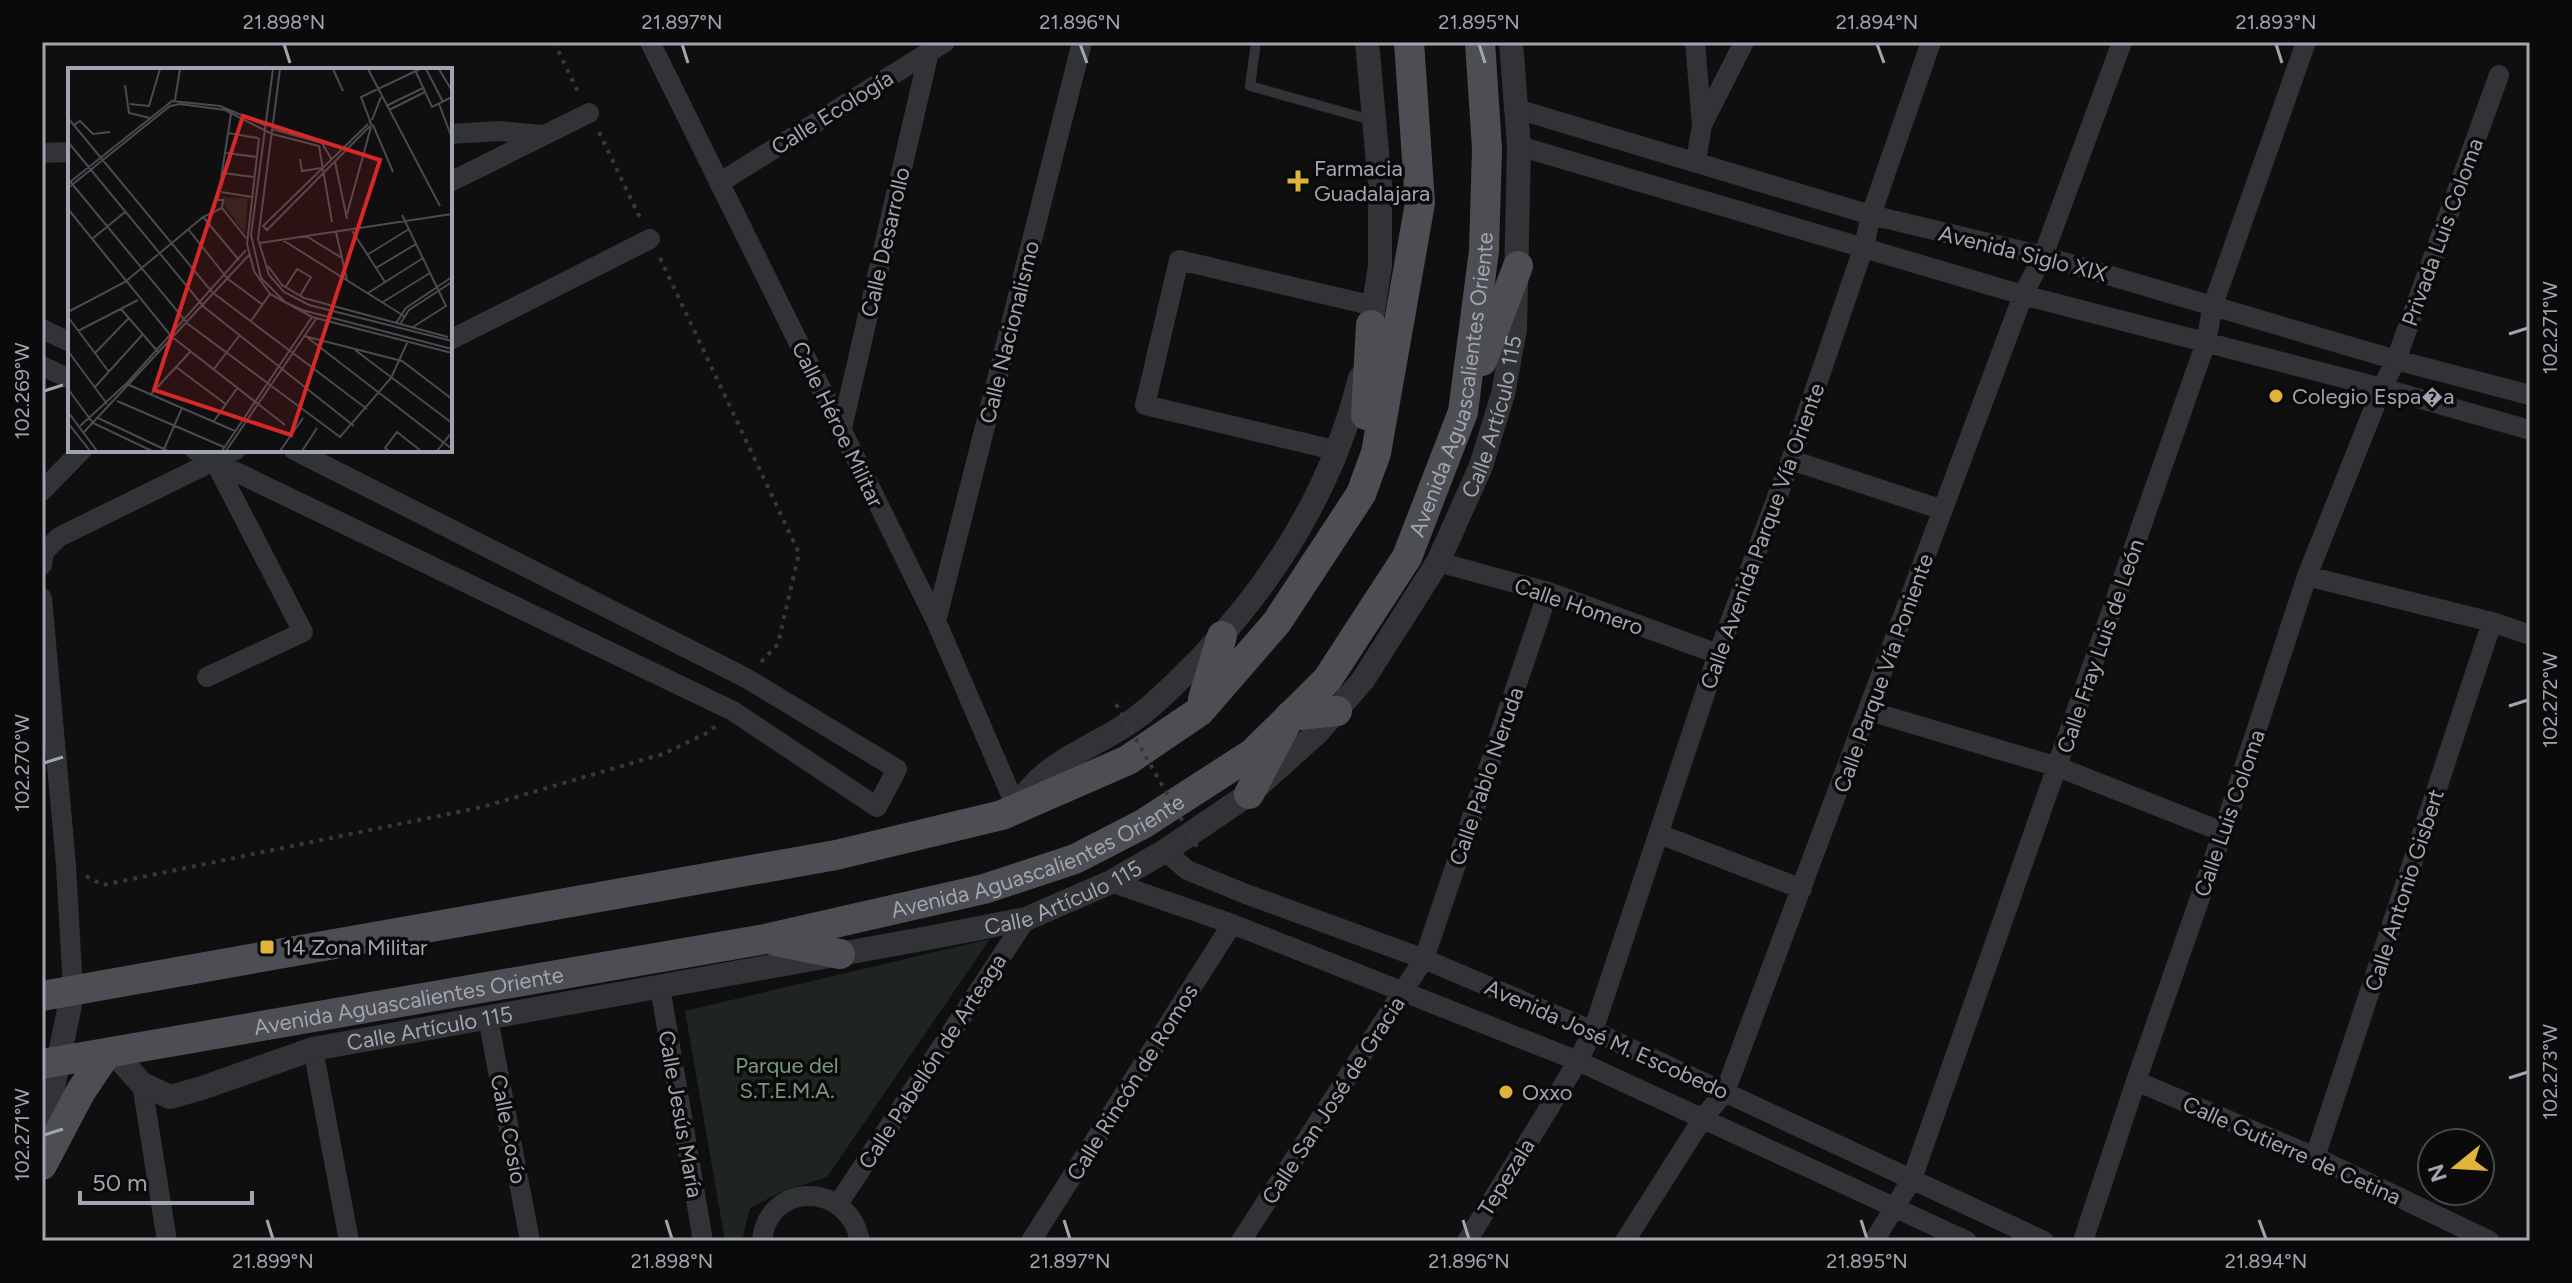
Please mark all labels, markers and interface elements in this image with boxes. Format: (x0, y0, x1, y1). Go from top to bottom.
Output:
text: 21.898°N (243, 10, 325, 34)
text: 21.897°N (642, 10, 722, 34)
text: 21.896°N (1039, 10, 1121, 34)
text: 21.895°N (1438, 10, 1520, 34)
text: 21.894°N (1836, 10, 1918, 34)
text: 21.893°N (2236, 10, 2316, 34)
street label: Calle Ecología (766, 64, 898, 161)
inset map (68, 68, 452, 452)
street label: Privada Luis Coloma (2396, 135, 2489, 330)
place label: Farmacia Guadalajara (1314, 155, 1430, 207)
street label: Calle Desarrollo (855, 165, 916, 320)
marker: Farmacia Guadalajara (1289, 172, 1307, 190)
street label: Avenida Siglo XIX (1936, 220, 2110, 288)
street label: Avenida Aguascalientes Oriente (1403, 232, 1499, 541)
street label: Calle Nacionalismo (974, 238, 1045, 426)
text: 102.271°W (2538, 281, 2562, 375)
street label: Calle Artículo 115 (1455, 333, 1528, 502)
street label: Calle Héroe Militar (786, 337, 890, 512)
text: 102.269°W (10, 343, 34, 439)
street label: Calle Avenida Parque Vía Oriente (1694, 379, 1831, 693)
place label: Colegio Espa�a (2292, 383, 2454, 410)
marker: Colegio Espa�a (2267, 387, 2285, 405)
street label: Calle Fray Luis de León (2051, 536, 2150, 757)
street label: Calle Parque Vía Poniente (1828, 550, 1939, 796)
street label: Calle Homero (1511, 572, 1647, 641)
text: 102.272°W (2538, 652, 2562, 748)
street label: Calle Pablo Neruda (1443, 683, 1530, 869)
text: 102.270°W (10, 714, 34, 812)
street label: Calle Luis Coloma (2188, 726, 2271, 900)
street label: Calle Antonio Gisbert (2359, 786, 2450, 995)
street label: Avenida Aguascalientes Oriente (888, 788, 1189, 924)
street label: Calle Artículo 115 (982, 854, 1147, 941)
place label: 14 Zona Militar (283, 934, 428, 961)
marker: 14 Zona Militar (258, 938, 276, 956)
street label: Calle Pabellón de Arteaga (853, 949, 1012, 1174)
street label: Avenida Aguascalientes Oriente (252, 961, 566, 1041)
street label: Avenida José M. Escobedo (1481, 973, 1733, 1105)
street label: Calle Rincón de Romos (1061, 979, 1204, 1185)
street label: Calle San José de Gracia (1256, 991, 1411, 1209)
street label: Calle Artículo 115 (345, 1000, 515, 1057)
text: 102.273°W (2538, 1024, 2562, 1120)
street label: Calle Jesús María (653, 1028, 709, 1200)
park label: Parque del S.T.E.M.A. (735, 1052, 839, 1104)
street label: Calle Cosío (485, 1072, 532, 1186)
place label: Oxxo (1522, 1079, 1573, 1106)
marker: Oxxo (1497, 1083, 1515, 1101)
text: 102.271°W (10, 1088, 34, 1182)
street label: Calle Gutierre de Cetina (2178, 1090, 2405, 1211)
north arrow (2416, 1127, 2496, 1207)
street label: Tepezala (1472, 1134, 1541, 1221)
scale bar (80, 1155, 252, 1205)
text: N (2422, 1161, 2453, 1185)
text: 50 m (92, 1168, 148, 1197)
text: 21.899°N (232, 1249, 314, 1273)
text: 21.898°N (631, 1249, 713, 1273)
text: 21.897°N (1030, 1249, 1110, 1273)
text: 21.896°N (1428, 1249, 1510, 1273)
text: 21.895°N (1826, 1249, 1908, 1273)
text: 21.894°N (2225, 1249, 2307, 1273)

